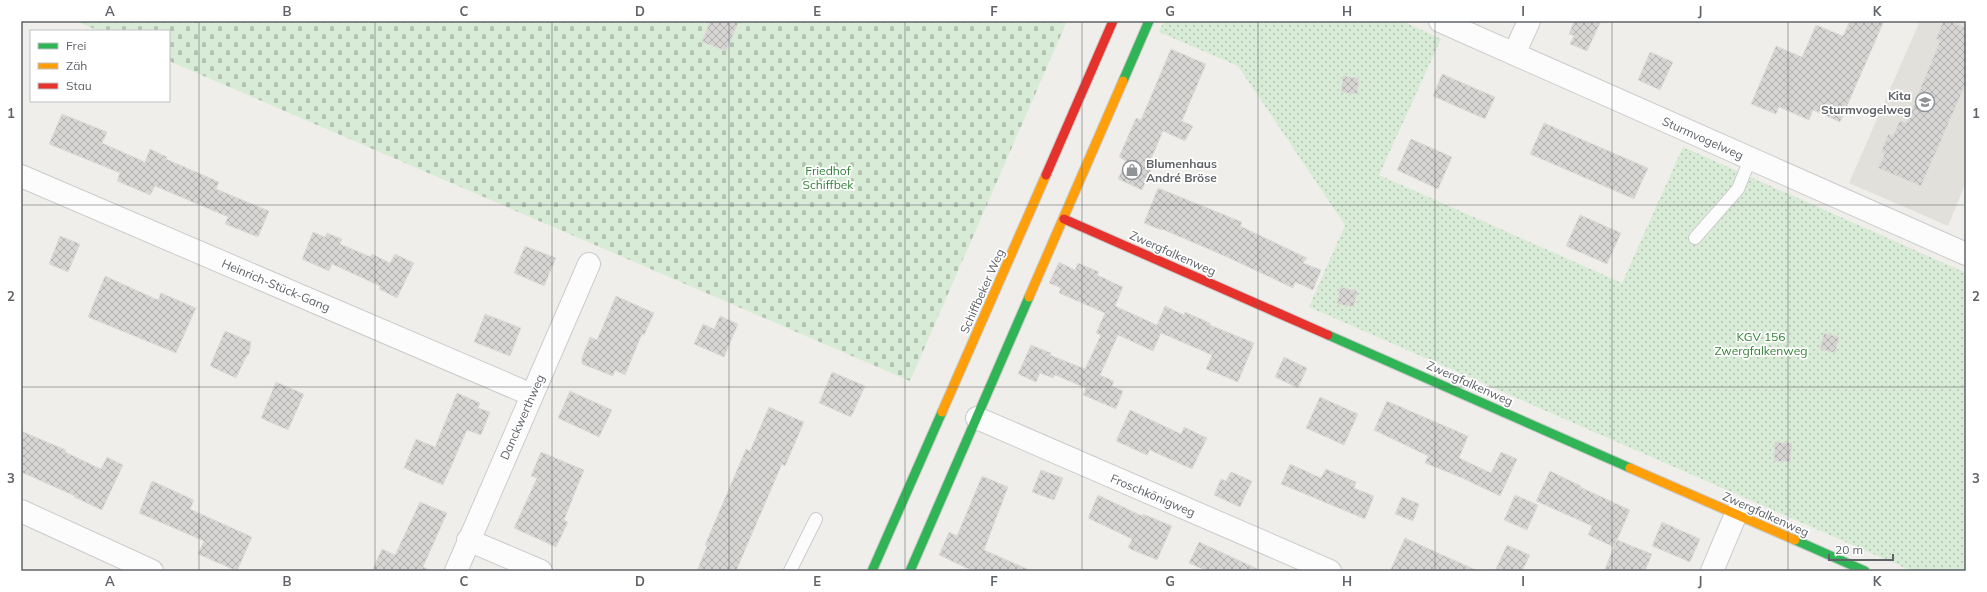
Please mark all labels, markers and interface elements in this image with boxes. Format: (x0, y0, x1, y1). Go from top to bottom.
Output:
text: A (105, 3, 115, 19)
text: B (283, 3, 292, 19)
text: C (460, 3, 469, 19)
text: D (635, 3, 645, 19)
text: E (813, 3, 821, 19)
text: F (990, 3, 998, 19)
text: G (1165, 3, 1175, 19)
text: H (1342, 3, 1352, 19)
text: I (1521, 3, 1525, 19)
text: J (1698, 3, 1702, 19)
text: K (1873, 3, 1883, 19)
legend (30, 30, 170, 102)
text: Frei (66, 38, 86, 53)
text: Zäh (66, 58, 87, 73)
text: Stau (66, 78, 92, 93)
place label: Kita Sturmvogelweg (1821, 88, 1911, 117)
school or university icon: Kita Sturmvogelweg (1914, 91, 1936, 113)
text: 1 (7, 105, 15, 121)
text: 1 (1972, 105, 1980, 121)
street label: Sturmvogelweg (1660, 113, 1746, 163)
place label: Blumenhaus André Bröse (1146, 156, 1217, 185)
shop icon: Blumenhaus André Bröse (1121, 159, 1143, 181)
park label: Friedhof Schiffbek (802, 163, 854, 192)
street label: Zwergfalkenweg (1128, 227, 1218, 279)
street label: Schiffbeker Weg (957, 246, 1007, 336)
street label: Heinrich-Stück-Gang (219, 255, 333, 315)
text: 2 (7, 288, 15, 304)
text: 2 (1972, 288, 1980, 304)
park label: KGV 156 Zwergfalkenweg (1715, 329, 1807, 358)
street label: Zwergfalkenweg (1425, 357, 1515, 409)
street label: Danckwerthweg (496, 372, 548, 462)
text: 3 (7, 470, 15, 486)
street label: Froschkönigweg (1108, 470, 1198, 520)
text: 3 (1972, 470, 1980, 486)
street label: Zwergfalkenweg (1721, 488, 1811, 540)
scale bar (1829, 536, 1893, 562)
text: 20 m (1835, 542, 1863, 557)
text: A (105, 573, 115, 589)
text: B (283, 573, 292, 589)
text: C (460, 573, 469, 589)
text: D (635, 573, 645, 589)
text: E (813, 573, 821, 589)
text: F (990, 573, 998, 589)
text: G (1165, 573, 1175, 589)
text: H (1342, 573, 1352, 589)
text: I (1521, 573, 1525, 589)
text: J (1698, 573, 1702, 589)
text: K (1873, 573, 1883, 589)

